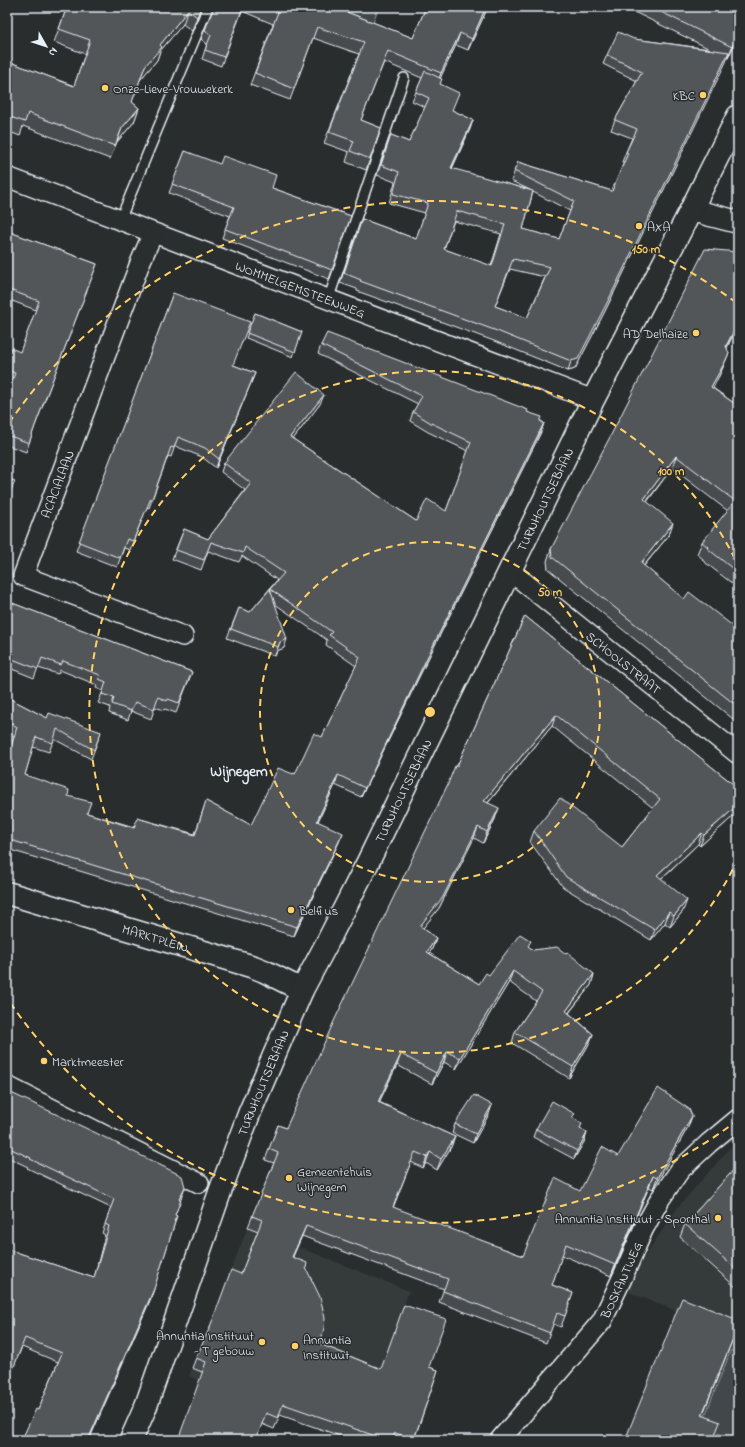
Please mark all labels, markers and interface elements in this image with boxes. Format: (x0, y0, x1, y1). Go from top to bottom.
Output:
north arrow (26, 26, 66, 66)
text: N (44, 44, 62, 60)
place label: Onze-Lieve-Vrouwekerk (113, 80, 233, 99)
marker: Onze-Lieve-Vrouwekerk (100, 83, 110, 93)
place label: KBC (673, 87, 695, 106)
marker: KBC (698, 90, 708, 100)
place label: AXA (647, 218, 671, 237)
marker: AXA (634, 221, 644, 231)
text: 150 m (632, 241, 661, 259)
street label: WOMMELGEMSTEENWEG (232, 257, 368, 323)
place label: AD Delhaize (623, 325, 688, 344)
marker: AD Delhaize (691, 328, 701, 338)
street label: TURNHOUTSEBAAN (513, 445, 579, 555)
street label: ACACIALAAN (37, 448, 80, 521)
text: 100 m (658, 463, 685, 481)
text: 50 m (538, 584, 563, 602)
street label: SCHOOLSTRAAT (581, 628, 665, 700)
centre of rings (423, 705, 437, 719)
street label: TURNHOUTSEBAAN (371, 736, 437, 846)
district label: Wijnegem (210, 761, 268, 785)
place label: Belfius (298, 902, 339, 921)
marker: Belfius (286, 905, 296, 915)
street label: MARKTPLEIN (120, 920, 190, 958)
street label: TURNHOUTSEBAAN (234, 1027, 295, 1139)
place label: Marktmeester (52, 1053, 125, 1072)
marker: Marktmeester (39, 1056, 49, 1066)
place label: Gemeentehuis Wijnegem (297, 1163, 372, 1198)
marker: Gemeentehuis Wijnegem (284, 1173, 294, 1183)
place label: Annuntia Instituut - Sporthal (555, 1210, 710, 1229)
marker: Annuntia Instituut - Sporthal (713, 1213, 723, 1223)
street label: BOSKANTWEG (596, 1239, 648, 1323)
place label: Annuntia Instituut - T gebouw (156, 1327, 255, 1362)
place label: Annuntia Instituut (303, 1331, 351, 1365)
marker: Annuntia Instituut - T gebouw (257, 1337, 267, 1347)
marker: Annuntia Instituut (290, 1341, 300, 1351)

